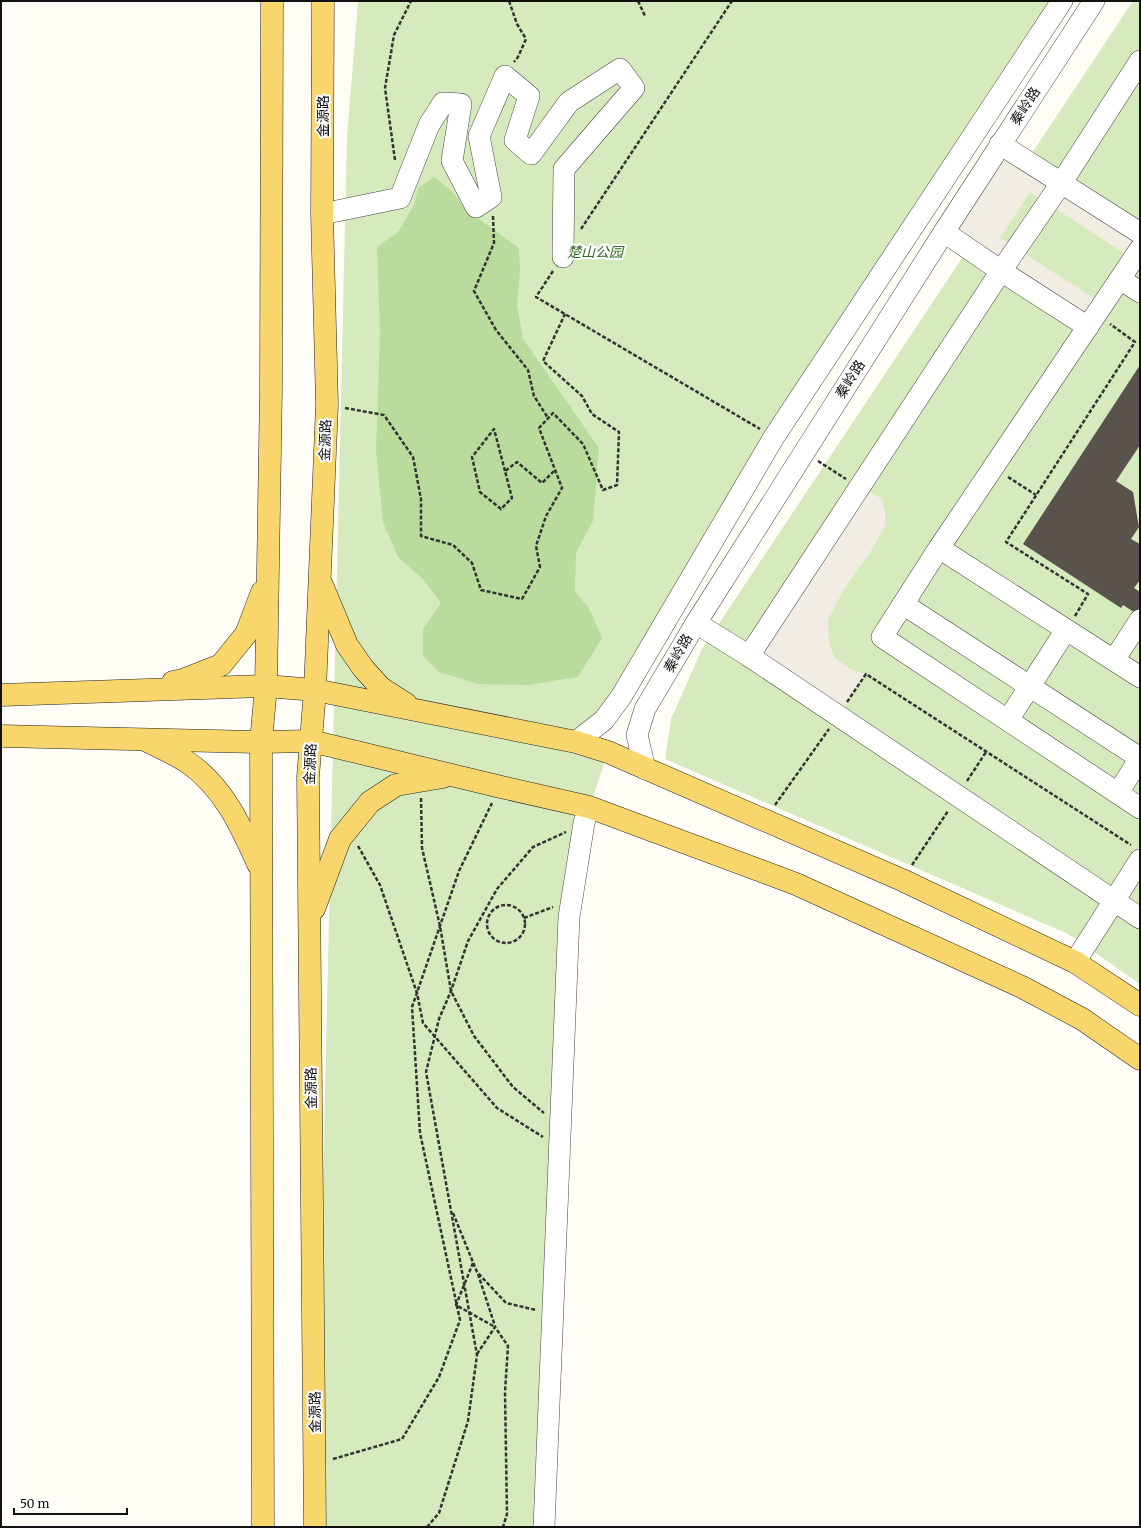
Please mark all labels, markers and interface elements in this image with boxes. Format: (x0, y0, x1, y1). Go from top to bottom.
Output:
street label: 秦岭路 (1006, 83, 1044, 129)
street label: 金源路 (314, 95, 332, 137)
park label: 楚山公园 (567, 243, 625, 261)
street label: 秦岭路 (831, 356, 869, 402)
street label: 金源路 (315, 419, 335, 461)
street label: 秦岭路 (660, 630, 696, 676)
street label: 金源路 (300, 743, 320, 785)
street label: 金源路 (302, 1067, 320, 1109)
street label: 金源路 (306, 1391, 324, 1433)
scale bar (14, 1490, 127, 1516)
text: 50 m (20, 1496, 49, 1511)

